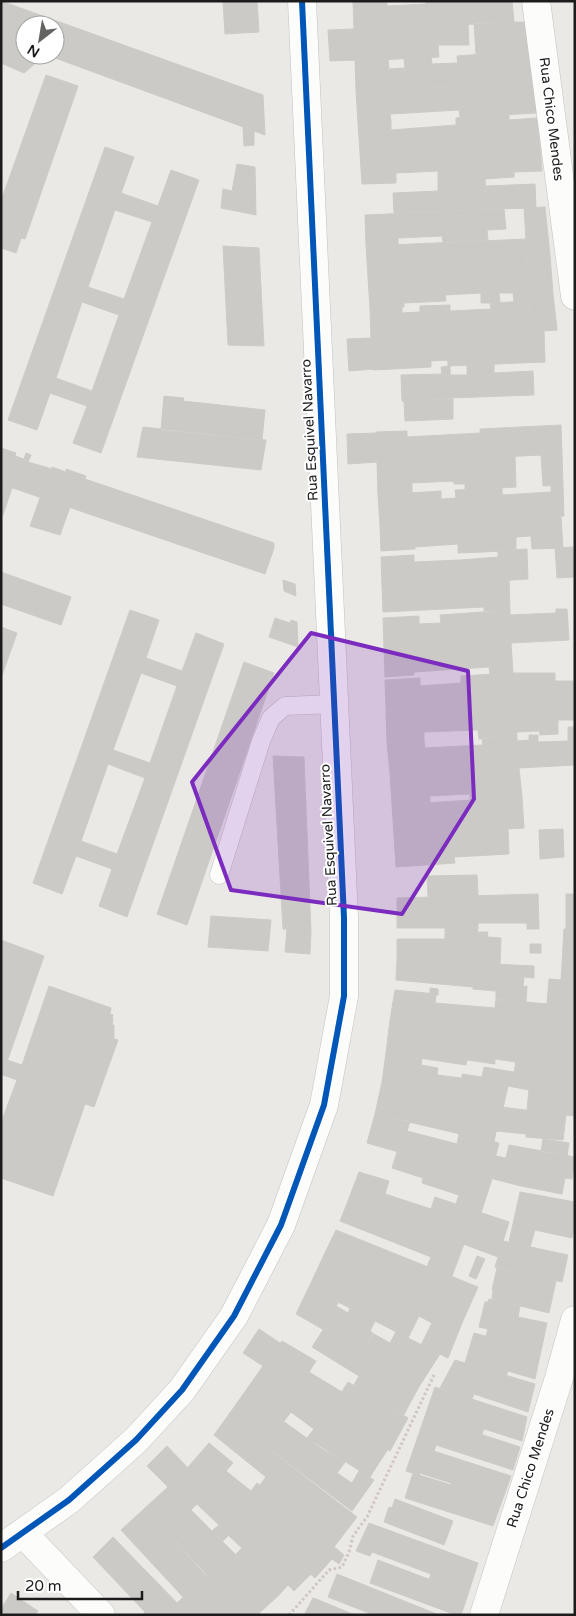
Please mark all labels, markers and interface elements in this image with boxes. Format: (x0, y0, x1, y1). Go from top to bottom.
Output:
north arrow (15, 15, 65, 65)
text: N (24, 41, 43, 61)
street label: Rua Chico Mendes (535, 56, 568, 182)
street label: Rua Esquivel Navarro (297, 359, 322, 501)
street label: Rua Esquivel Navarro (316, 764, 341, 906)
street label: Rua Chico Mendes (503, 1406, 558, 1530)
scale bar (18, 1568, 141, 1600)
text: 20 m (25, 1577, 62, 1595)

